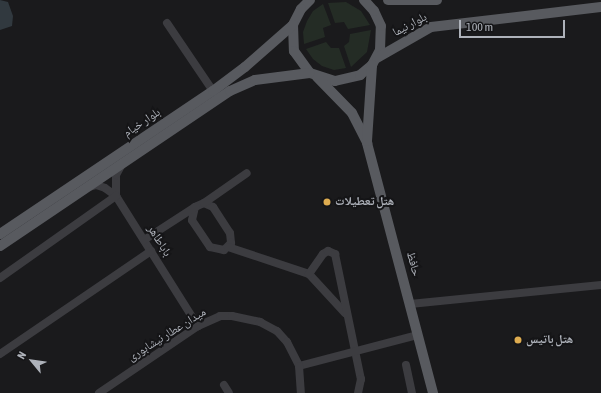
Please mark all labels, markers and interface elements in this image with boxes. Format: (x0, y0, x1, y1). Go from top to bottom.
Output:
street label: بلوار نیما (390, 10, 430, 40)
scale bar (461, 12, 567, 38)
text: 100 m (466, 20, 493, 34)
street label: بلوار خیام (121, 105, 163, 141)
place label: هتل تعطیلات (335, 195, 394, 209)
marker: هتل تعطیلات (322, 197, 332, 207)
street label: باباطاهر (144, 223, 174, 259)
street label: حافظ (403, 250, 423, 278)
street label: میدان عطار نیشابوری (125, 305, 209, 365)
place label: هتل باتیس (526, 333, 573, 347)
marker: هتل باتیس (513, 335, 523, 345)
north arrow (12, 341, 52, 381)
text: N (15, 349, 28, 361)

